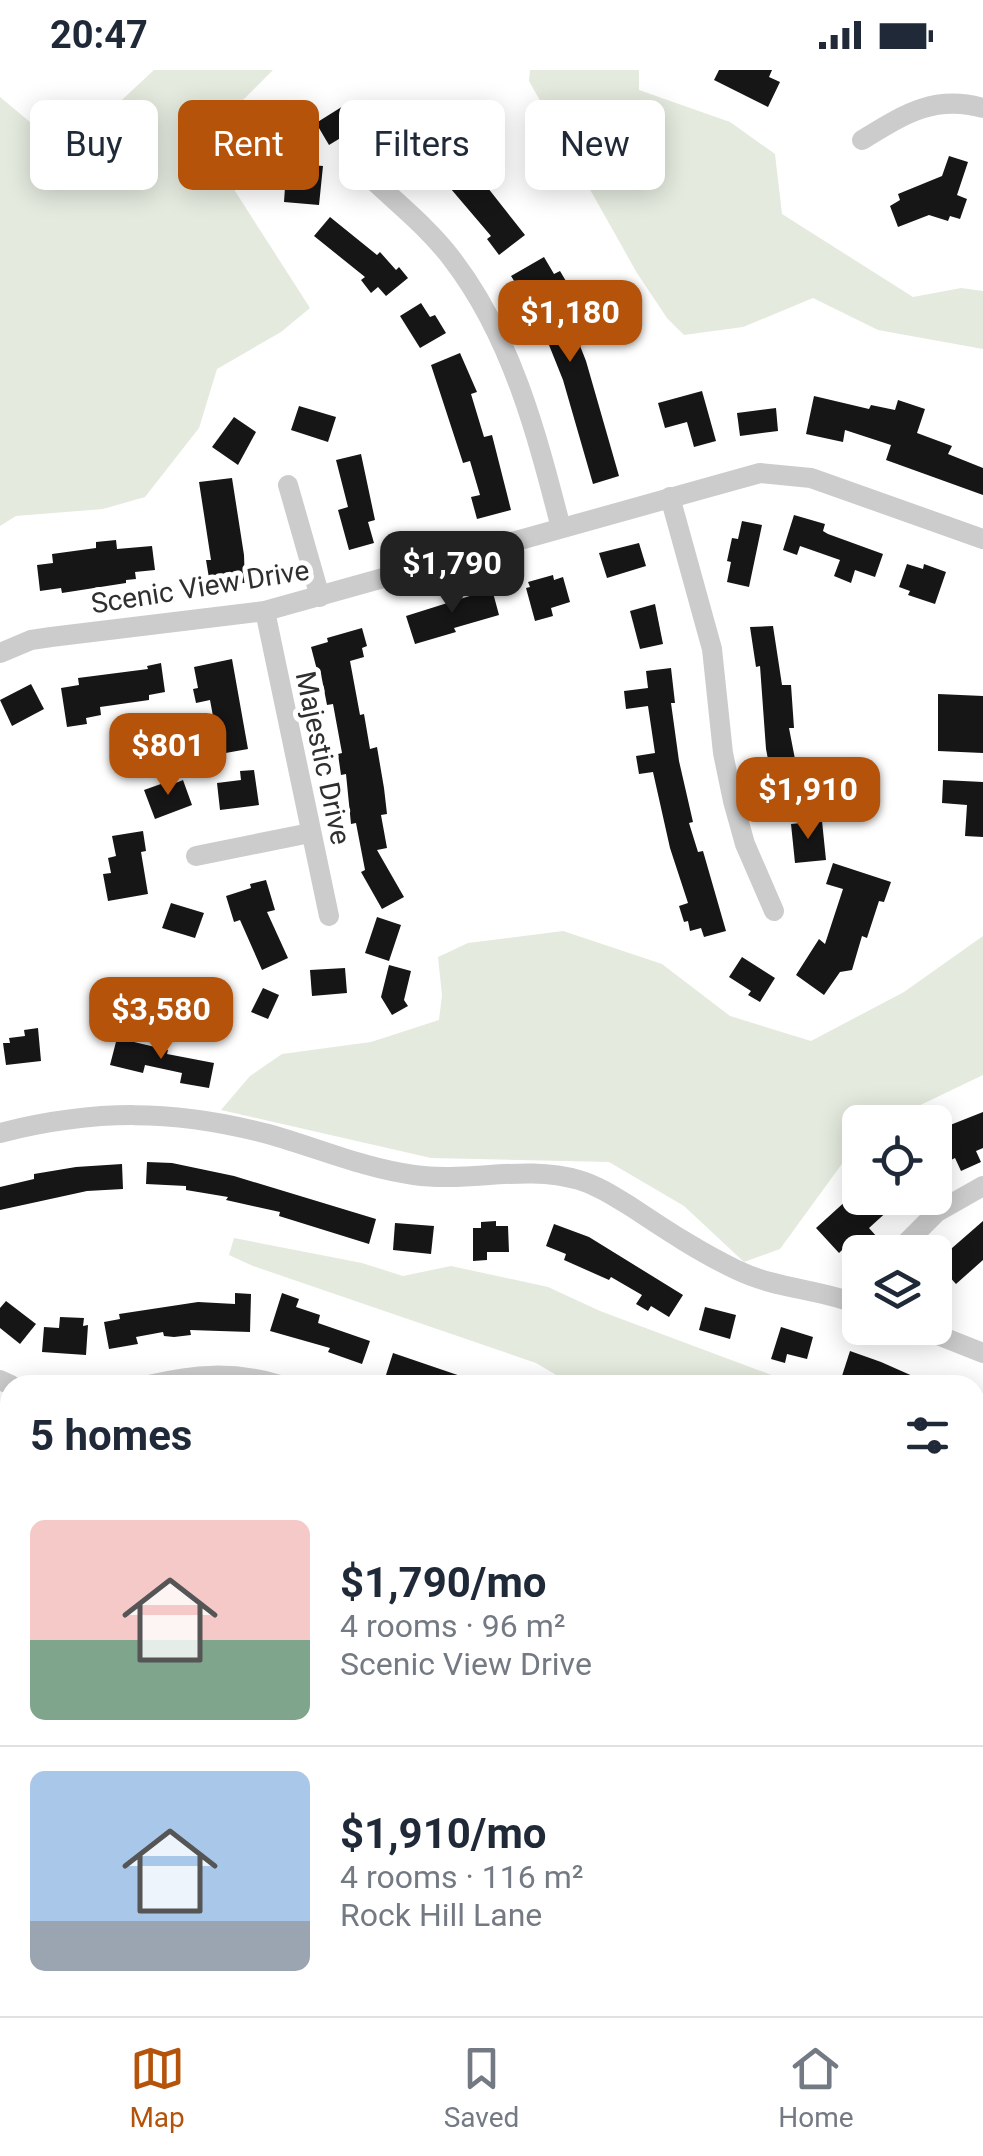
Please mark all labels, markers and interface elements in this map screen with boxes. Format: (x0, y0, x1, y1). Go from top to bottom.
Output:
text: 20:47 (50, 13, 148, 57)
chip: Buy (30, 100, 158, 190)
chip: Rent (178, 100, 319, 190)
chip: Filters (339, 100, 505, 190)
chip: New (525, 100, 665, 190)
pin: $1,180 (489, 280, 651, 365)
text: $1,180 (520, 293, 620, 331)
pin: $1,790 (371, 531, 533, 616)
text: $1,790 (402, 544, 502, 582)
street label: Scenic View Drive (89, 553, 311, 621)
street label: Majestic Drive (289, 668, 357, 848)
pin: $801 (109, 713, 227, 798)
text: $801 (131, 726, 205, 764)
pin: $1,910 (727, 757, 889, 842)
text: $1,910 (758, 770, 858, 808)
pin: $3,580 (80, 977, 242, 1062)
text: $3,580 (111, 990, 211, 1028)
map controls (842, 1105, 952, 1345)
button: locate (842, 1105, 952, 1215)
button: layers (842, 1235, 952, 1345)
icon: filters (900, 1408, 955, 1463)
text: 5 homes (30, 1411, 192, 1460)
text: $1,790/mo (340, 1558, 547, 1607)
icon: home (110, 1560, 230, 1680)
text: 4 rooms · 96 m² (340, 1607, 565, 1645)
text: Scenic View Drive (340, 1645, 592, 1683)
text: $1,910/mo (340, 1809, 547, 1858)
icon: home (110, 1811, 230, 1931)
text: 4 rooms · 116 m² (340, 1858, 583, 1896)
text: Rock Hill Lane (340, 1896, 542, 1934)
tab: Map (129, 2041, 185, 2134)
tab: Saved (444, 2041, 519, 2134)
tab: Home (778, 2041, 854, 2134)

